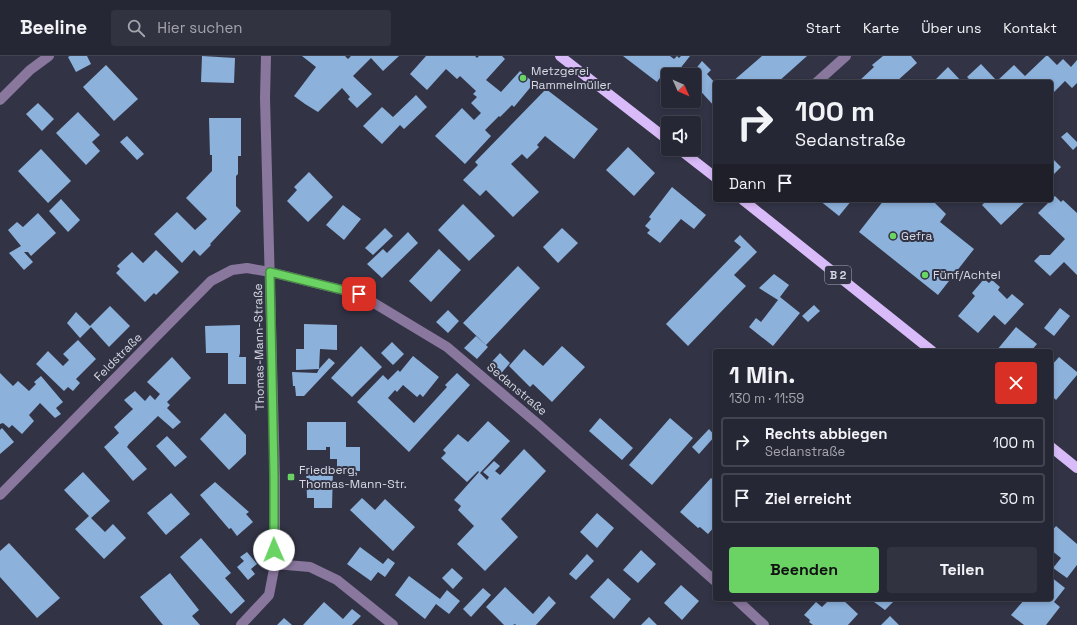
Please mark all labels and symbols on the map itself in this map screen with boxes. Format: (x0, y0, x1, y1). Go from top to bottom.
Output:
place label: Metzgerei Rammelmüller (531, 63, 612, 93)
north arrow (661, 68, 701, 108)
marker: Metzgerei Rammelmüller (518, 73, 528, 83)
place label: Gefra (901, 228, 932, 244)
marker: Gefra (888, 231, 898, 241)
road number: B 2 (825, 266, 851, 284)
place label: Fünf/Achtel (933, 267, 1001, 283)
marker: Fünf/Achtel (920, 270, 930, 280)
pin (342, 277, 376, 311)
street label: Thomas-Mann-Straße (250, 283, 268, 411)
street label: Feldstraße (91, 330, 145, 384)
street label: Sedanstraße (484, 359, 550, 419)
place label: Friedberg, Thomas-Mann-Str. (299, 462, 407, 492)
marker: Friedberg, Thomas-Mann-Str. (286, 472, 296, 482)
position arrow (253, 529, 295, 571)

